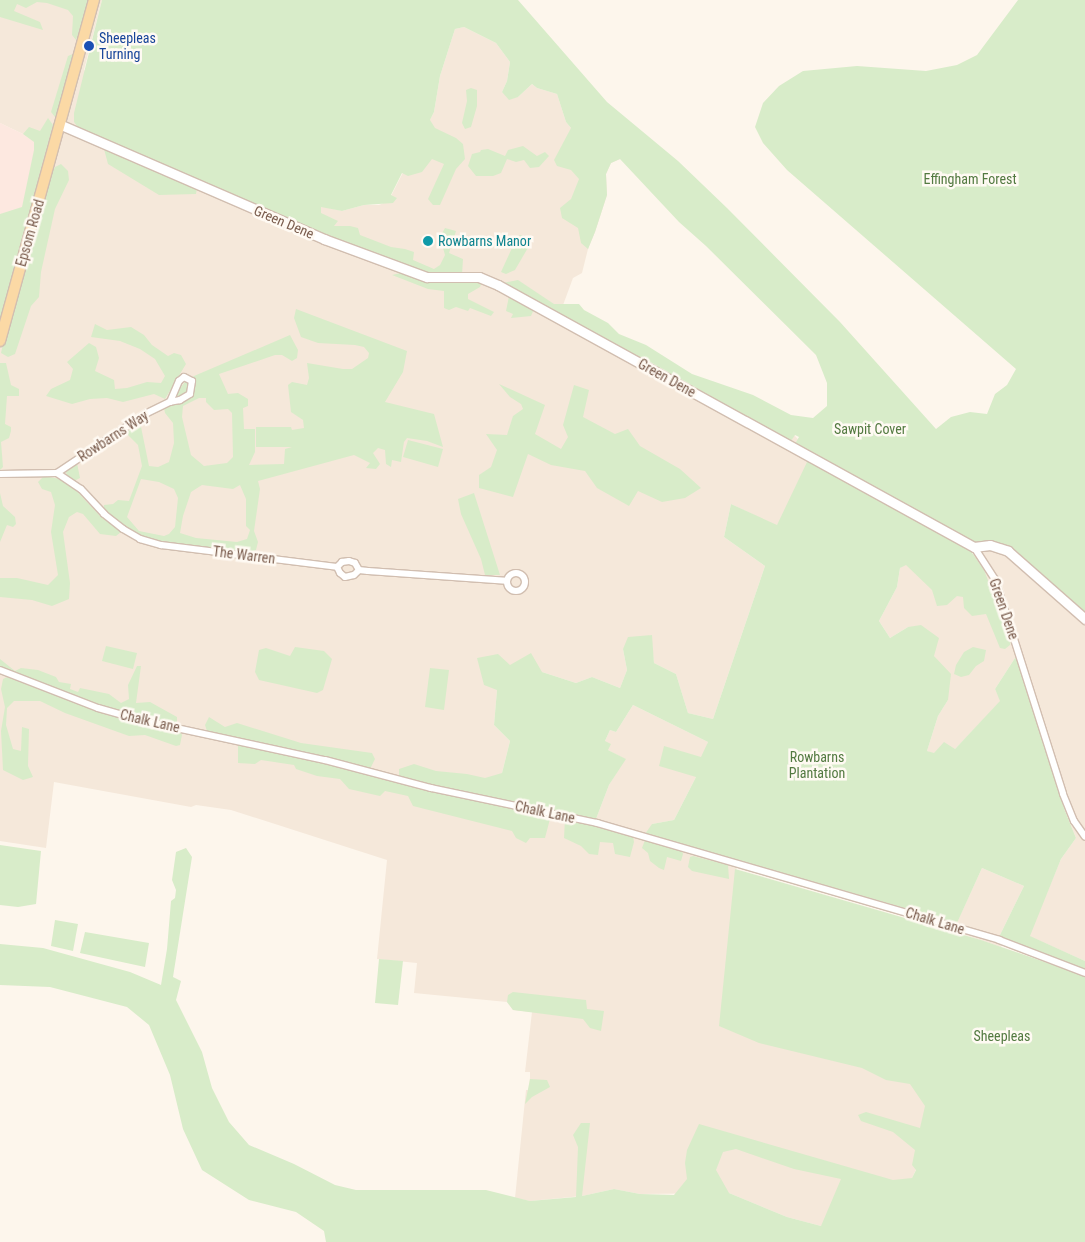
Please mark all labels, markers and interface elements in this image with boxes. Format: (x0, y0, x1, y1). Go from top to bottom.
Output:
place label: Sheepleas Turning (99, 30, 156, 62)
marker: Sheepleas Turning (83, 40, 95, 52)
park label: Effingham Forest (923, 171, 1017, 187)
street label: Epsom Road (12, 197, 48, 269)
street label: Green Dene (252, 202, 316, 242)
place label: Rowbarns Manor (438, 233, 531, 249)
marker: Rowbarns Manor (422, 235, 434, 247)
street label: Green Dene (635, 355, 699, 401)
street label: Rowbarns Way (75, 407, 151, 465)
park label: Sawpit Cover (834, 421, 906, 437)
street label: The Warren (212, 543, 276, 567)
street label: Green Dene (986, 576, 1022, 642)
street label: Chalk Lane (118, 706, 182, 736)
park label: Rowbarns Plantation (789, 749, 845, 782)
street label: Chalk Lane (513, 797, 577, 827)
street label: Chalk Lane (903, 904, 967, 938)
park label: Sheepleas (974, 1028, 1030, 1044)

